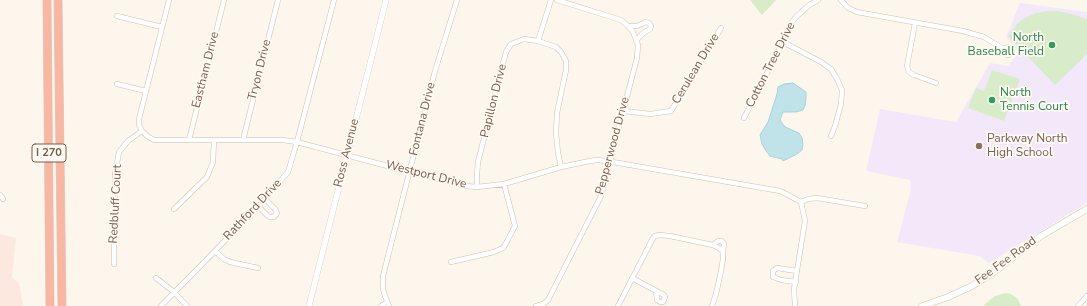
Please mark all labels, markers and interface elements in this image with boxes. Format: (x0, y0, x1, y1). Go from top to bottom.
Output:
street label: Cotton Tree Drive (743, 20, 799, 110)
street label: Eastham Drive (190, 30, 222, 110)
street label: Cerulean Drive (669, 31, 723, 107)
place label: North Baseball Field (968, 31, 1044, 59)
street label: Tryon Drive (246, 38, 274, 102)
marker: North Baseball Field (1047, 40, 1057, 50)
street label: Papillon Drive (478, 63, 510, 139)
street label: Fontana Drive (407, 81, 439, 157)
place label: North Tennis Court (1000, 86, 1068, 114)
marker: North Tennis Court (987, 95, 997, 105)
street label: Pepperwood Drive (593, 96, 633, 196)
street label: Ross Avenue (332, 117, 362, 189)
place label: Parkway North High School (987, 132, 1067, 160)
marker: Parkway North High School (974, 141, 984, 151)
road number: I 270 (32, 144, 66, 162)
street label: Westport Drive (384, 158, 468, 192)
street label: Redbluff Court (107, 164, 125, 244)
street label: Rathford Drive (221, 176, 285, 244)
street label: Fee Fee Road (973, 234, 1039, 288)

